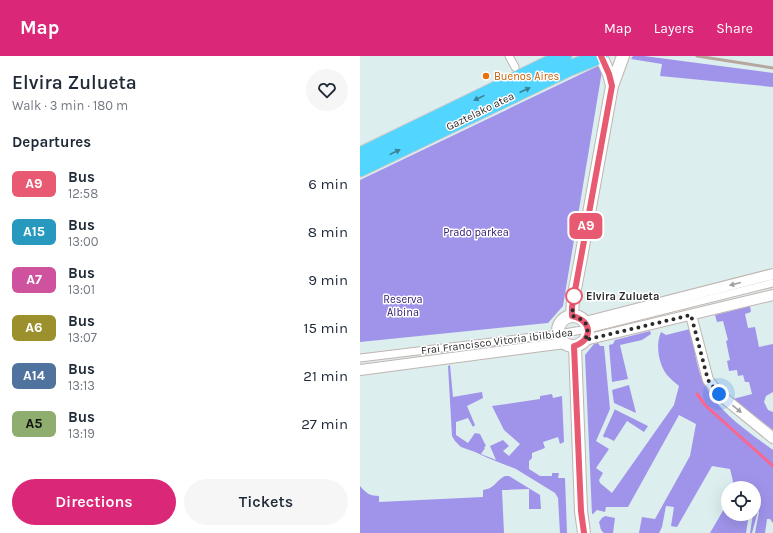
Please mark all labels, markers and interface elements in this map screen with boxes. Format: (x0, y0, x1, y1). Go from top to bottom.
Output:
text: Map (20, 17, 59, 39)
text: Map (604, 20, 632, 37)
text: Layers (654, 20, 694, 37)
text: Share (716, 20, 753, 37)
button: heart (306, 69, 348, 111)
place label: Buenos Aires (494, 70, 559, 83)
marker: Buenos Aires (481, 71, 491, 81)
text: Elvira Zulueta (12, 72, 137, 94)
one-way arrow (519, 87, 531, 93)
street label: Gaztelako atea (444, 89, 516, 134)
one-way arrow (473, 95, 485, 101)
text: Walk · 3 min · 180 m (12, 98, 128, 113)
text: Departures (12, 133, 91, 151)
one-way arrow (390, 149, 401, 155)
text: Bus (68, 168, 95, 186)
text: A9 (25, 175, 43, 192)
text: 6 min (308, 175, 348, 193)
text: 12:58 (68, 186, 98, 201)
line badge: A9 (568, 213, 604, 239)
text: Bus (68, 216, 95, 234)
text: A9 (577, 217, 595, 234)
text: A15 (23, 223, 45, 240)
text: 8 min (308, 223, 348, 241)
park label: Prado parkea (443, 226, 509, 239)
text: 13:00 (68, 234, 98, 249)
text: Bus (68, 264, 95, 282)
text: A7 (26, 271, 42, 288)
text: 9 min (308, 271, 348, 289)
one-way arrow (729, 281, 741, 287)
text: 13:01 (68, 282, 95, 297)
marker: Elvira Zulueta (565, 287, 583, 305)
place label: Elvira Zulueta (586, 290, 659, 303)
park label: Reserva Albina (383, 293, 423, 319)
text: Bus (68, 312, 95, 330)
text: A6 (25, 319, 43, 336)
text: 15 min (303, 319, 348, 337)
street label: Frai Francisco Vitoria ibilbidea (420, 326, 574, 357)
text: 13:07 (68, 330, 97, 345)
text: Bus (68, 360, 95, 378)
text: A14 (23, 367, 45, 384)
text: 21 min (303, 367, 348, 385)
text: 13:13 (68, 378, 95, 393)
your location (709, 384, 729, 404)
one-way arrow (732, 405, 743, 414)
text: Bus (68, 408, 95, 426)
text: A5 (26, 415, 42, 432)
text: 27 min (301, 415, 348, 433)
text: 13:19 (68, 426, 95, 441)
button: Directions (12, 479, 176, 525)
button: Tickets (184, 479, 348, 525)
map controls (721, 481, 761, 521)
button: locate (721, 481, 761, 521)

